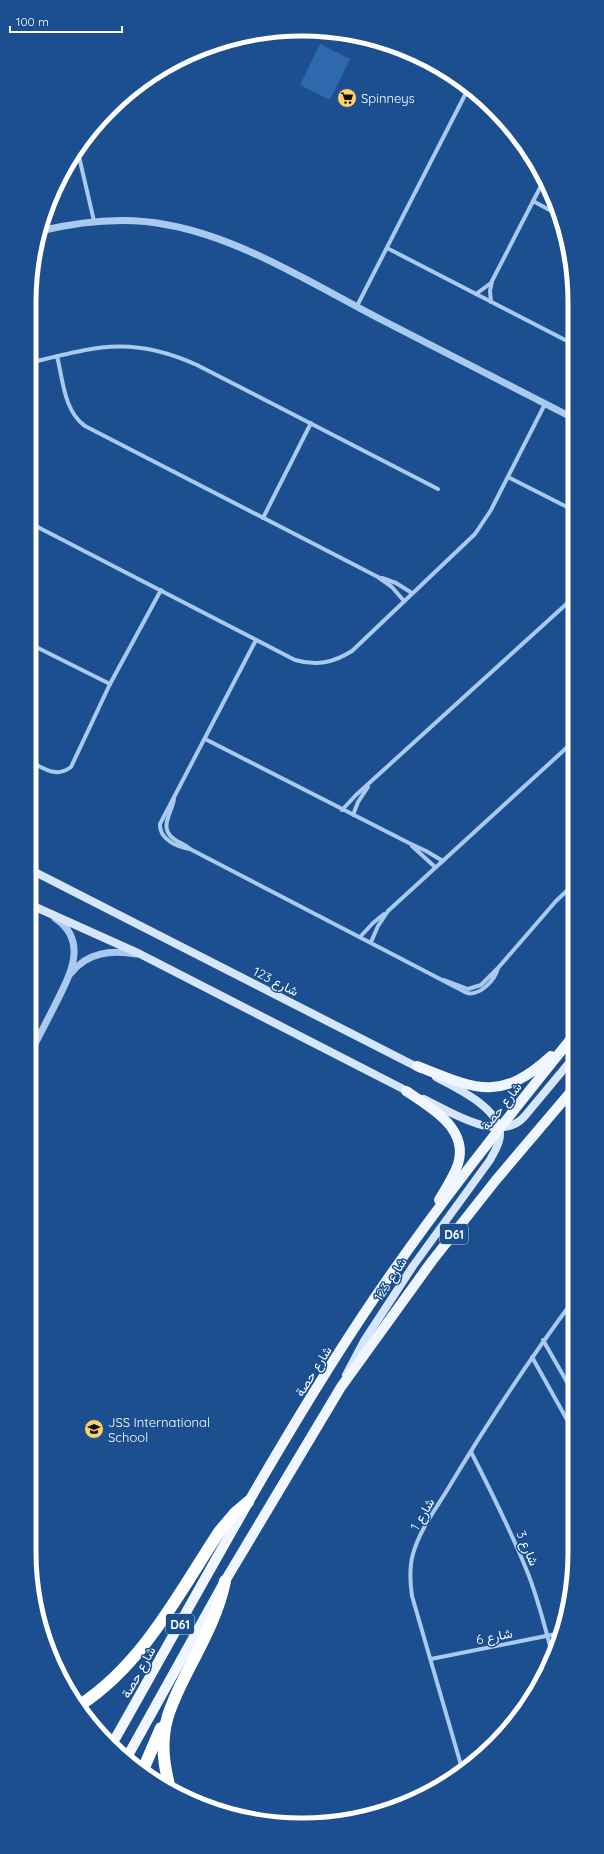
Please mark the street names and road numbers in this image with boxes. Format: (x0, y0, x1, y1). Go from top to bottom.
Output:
street label: شارع 123 (250, 963, 301, 1001)
street label: شارع حصة (477, 1079, 526, 1134)
road number: D61 (440, 1224, 468, 1244)
street label: شارع 123 (370, 1254, 412, 1305)
street label: شارع حصة (291, 1343, 336, 1400)
street label: شارع 1 (406, 1495, 439, 1534)
street label: شارع 3 (512, 1528, 542, 1569)
road number: D61 (166, 1614, 194, 1634)
street label: شارع 6 (474, 1625, 514, 1649)
street label: شارع حصة (117, 1643, 160, 1701)

